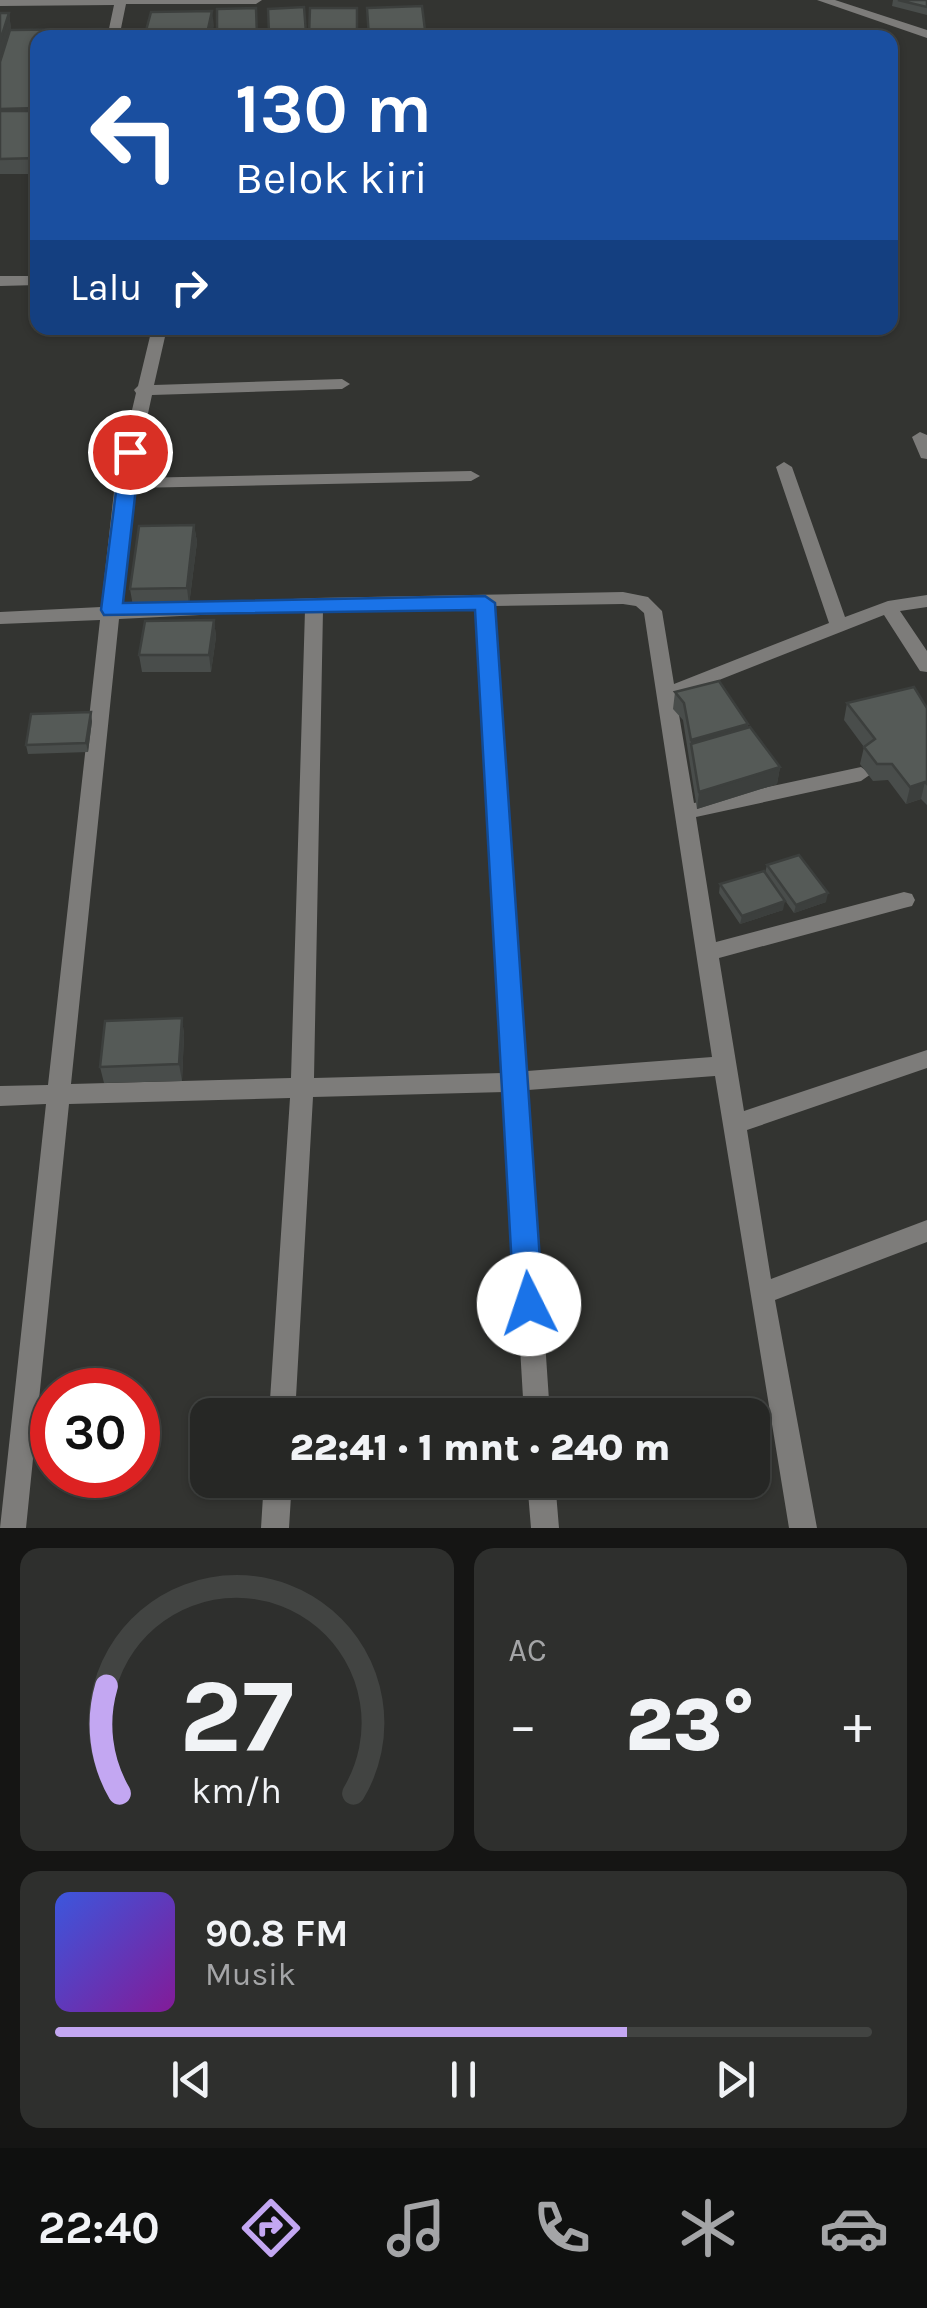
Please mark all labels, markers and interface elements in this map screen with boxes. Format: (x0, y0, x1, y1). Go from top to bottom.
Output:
text: 130 m (235, 68, 432, 150)
icon: left (70, 70, 200, 200)
text: Belok kiri (235, 152, 428, 204)
icon: right (162, 260, 217, 315)
text: Lalu (70, 265, 142, 310)
pin (88, 410, 173, 495)
icon: arrive (103, 425, 158, 480)
position arrow (477, 1252, 581, 1356)
speed limit sign: 30 (30, 1368, 160, 1498)
text: 22:41 · 1 mnt · 240 m (290, 1425, 670, 1470)
text: AC (509, 1632, 547, 1669)
text: 27 (179, 1656, 294, 1777)
text: 23° (626, 1681, 755, 1769)
text: − (509, 1693, 537, 1757)
text: + (843, 1693, 872, 1757)
text: km/h (191, 1770, 282, 1812)
text: 90.8 FM (205, 1911, 349, 1956)
text: Musik (205, 1956, 296, 1993)
icon: previous (164, 2052, 219, 2107)
icon: pause (436, 2052, 491, 2107)
icon: next (708, 2052, 763, 2107)
icon: directions (236, 2193, 306, 2263)
icon: music (381, 2193, 451, 2263)
icon: phone (527, 2193, 597, 2263)
icon: climate (673, 2193, 743, 2263)
icon: car (819, 2193, 889, 2263)
text: 22:40 (38, 2202, 160, 2254)

